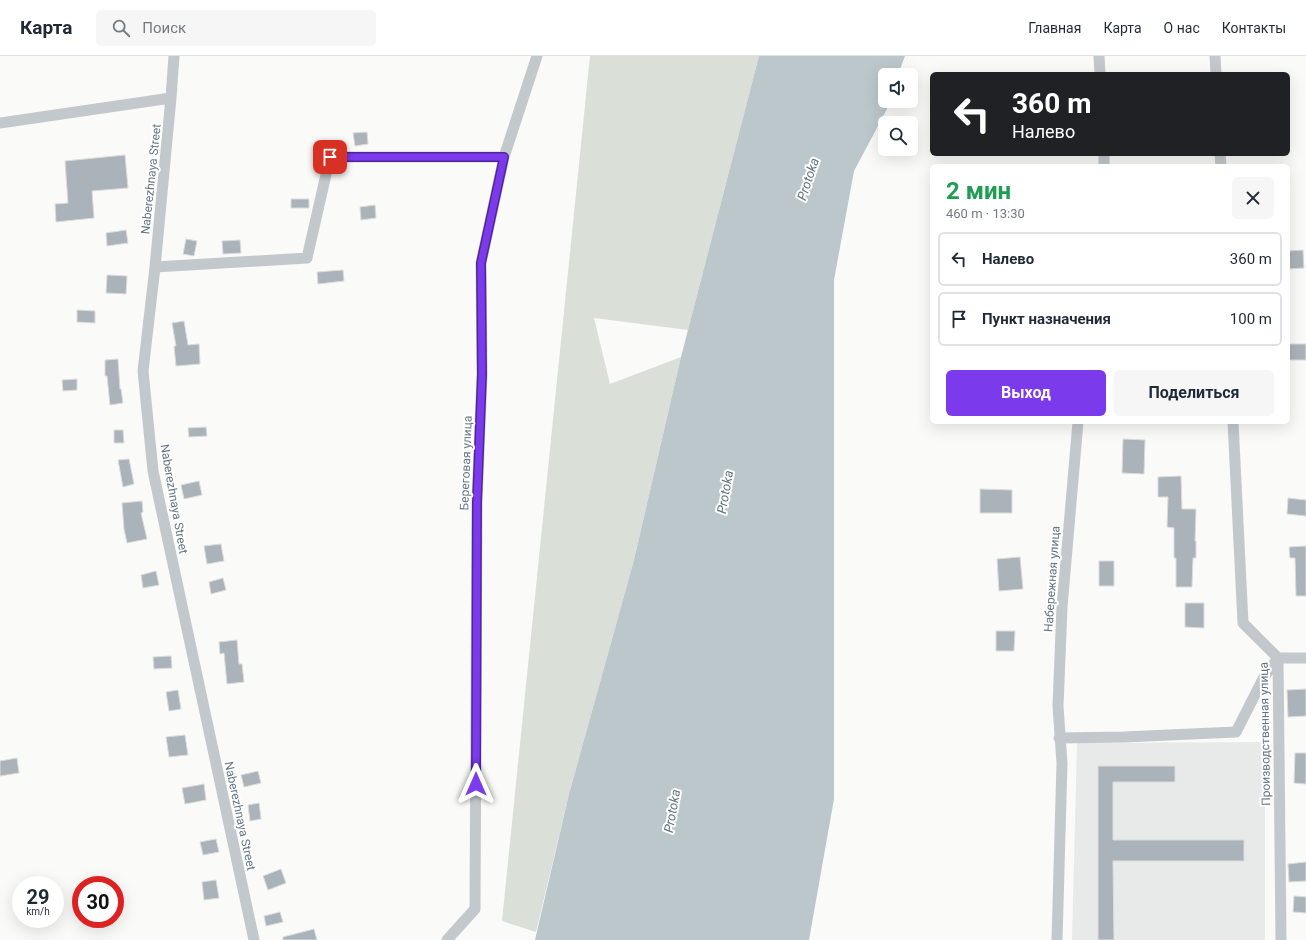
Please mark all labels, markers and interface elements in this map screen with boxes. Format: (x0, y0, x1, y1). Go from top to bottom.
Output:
search box (96, 10, 376, 46)
text: Карта (20, 16, 72, 39)
icon: search (110, 17, 132, 39)
text: Поиск (142, 19, 186, 37)
text: Главная (1028, 20, 1081, 36)
text: Карта (1103, 20, 1142, 36)
text: О нас (1164, 20, 1200, 36)
text: Контакты (1222, 20, 1286, 36)
map controls (878, 68, 918, 156)
button: sound (878, 68, 918, 108)
text: 360 m (1012, 87, 1091, 120)
icon: left (946, 88, 998, 140)
button: search (878, 116, 918, 156)
text: Налево (1012, 121, 1075, 142)
street label: Naberezhnaya Street (138, 123, 164, 235)
pin (313, 140, 347, 174)
icon: arrive (319, 146, 341, 168)
water label: Protoka (794, 156, 822, 202)
text: 2 мин (946, 177, 1011, 205)
button: close (1232, 177, 1274, 219)
text: 460 m · 13:30 (946, 206, 1025, 221)
icon: left (948, 248, 970, 270)
text: Налево (982, 250, 1034, 268)
text: 360 m (1230, 250, 1272, 268)
icon: arrive (948, 308, 970, 330)
text: Пункт назначения (982, 310, 1111, 328)
text: 100 m (1230, 310, 1272, 328)
button: Выход (946, 370, 1106, 416)
button: Поделиться (1114, 370, 1274, 416)
street label: Береговая улица (457, 415, 475, 511)
street label: Naberezhnaya Street (157, 443, 191, 555)
water label: Protoka (714, 469, 736, 515)
street label: Набережная улица (1041, 525, 1063, 633)
street label: Производственная улица (1257, 662, 1273, 806)
street label: Naberezhnaya Street (222, 760, 258, 872)
position arrow (455, 763, 497, 805)
water label: Protoka (661, 788, 683, 834)
speed limit sign: 30 (72, 876, 124, 928)
text: 29 (27, 885, 49, 909)
text: km/h (26, 906, 50, 917)

